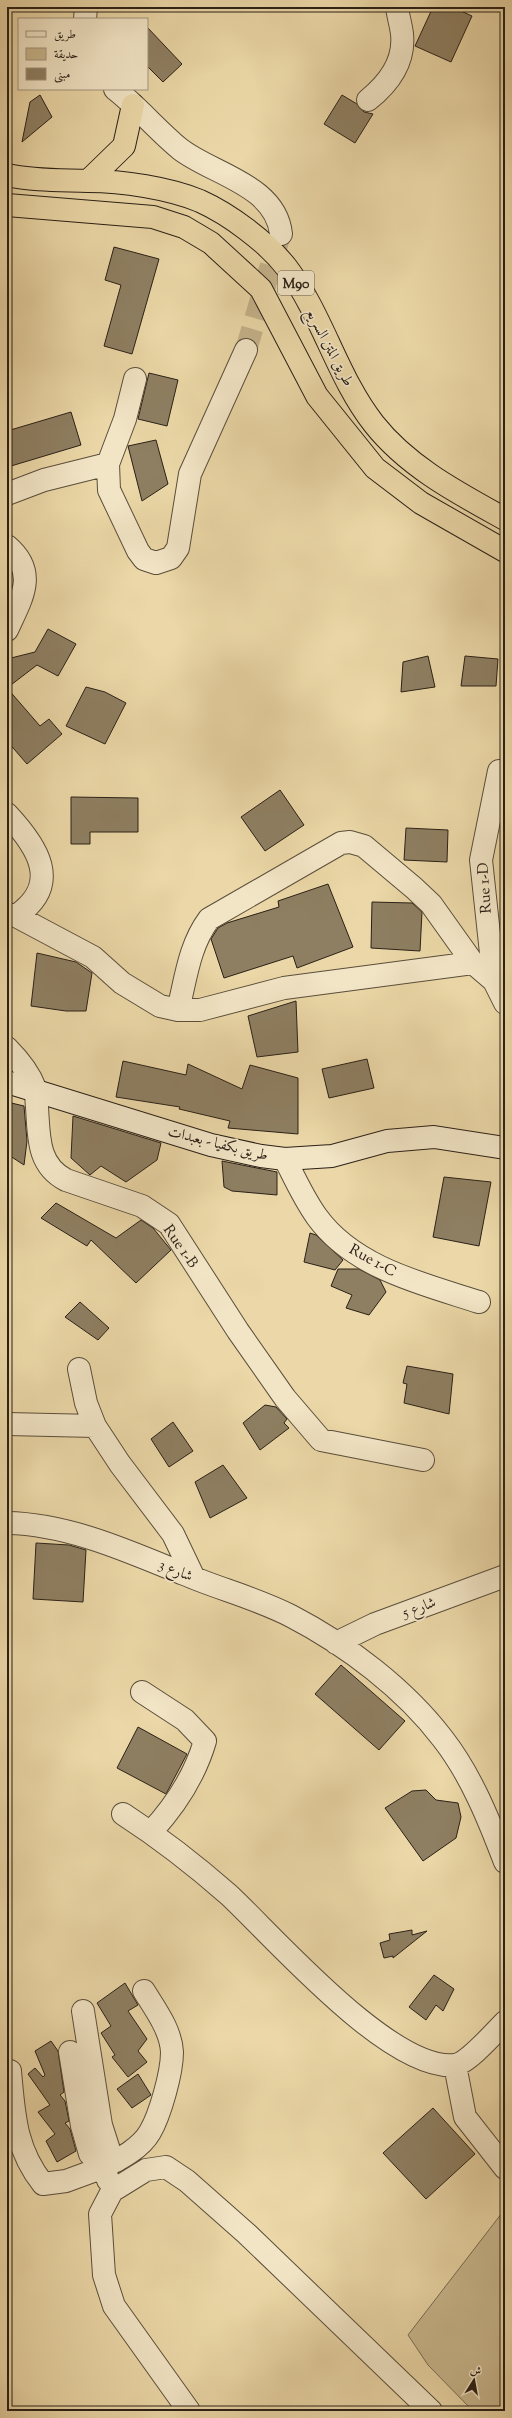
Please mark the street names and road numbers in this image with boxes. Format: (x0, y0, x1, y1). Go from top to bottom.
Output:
road number: M90 (278, 271, 314, 295)
street label: طريق المتن السريع (298, 305, 358, 391)
street label: Rue 1-D (473, 862, 498, 914)
street label: طريق بكفيا - بعبدات (165, 1122, 270, 1167)
street label: Rue 1-B (157, 1221, 203, 1273)
street label: Rue 1-C (345, 1240, 400, 1283)
street label: شارع 3 (155, 1555, 196, 1589)
street label: شارع 5 (399, 1593, 440, 1625)

